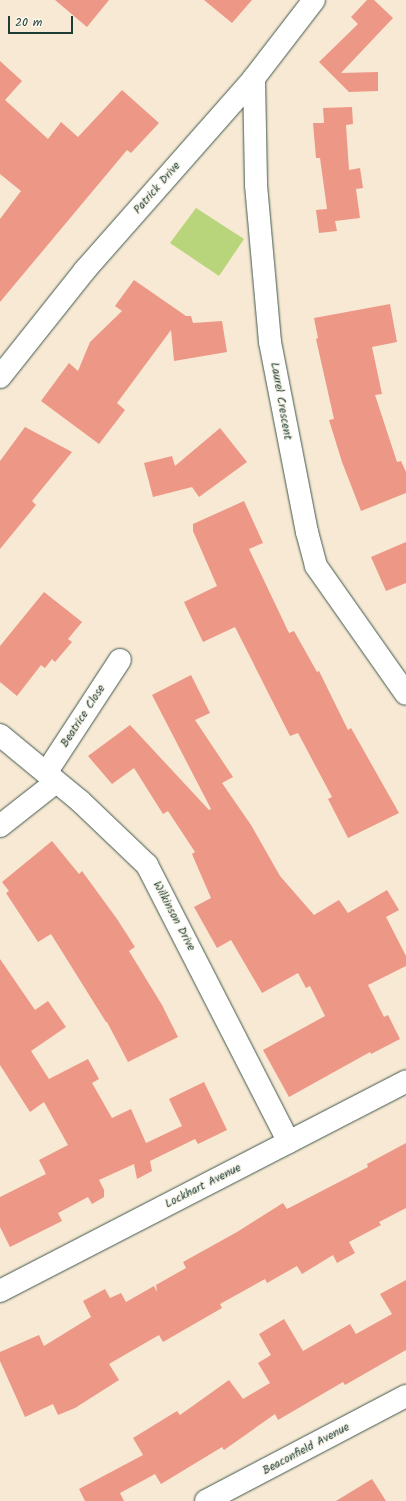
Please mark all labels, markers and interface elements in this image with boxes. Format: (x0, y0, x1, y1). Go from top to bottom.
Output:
scale bar (10, 8, 75, 34)
text: 20 m (15, 13, 42, 32)
street label: Patrick Drive (130, 159, 184, 217)
street label: Laurel Crescent (267, 361, 295, 441)
street label: Beatrice Close (57, 682, 109, 750)
street label: Wilkinson Drive (150, 879, 198, 953)
street label: Lockhart Avenue (162, 1161, 244, 1211)
street label: Beaconfield Avenue (260, 1420, 352, 1478)

